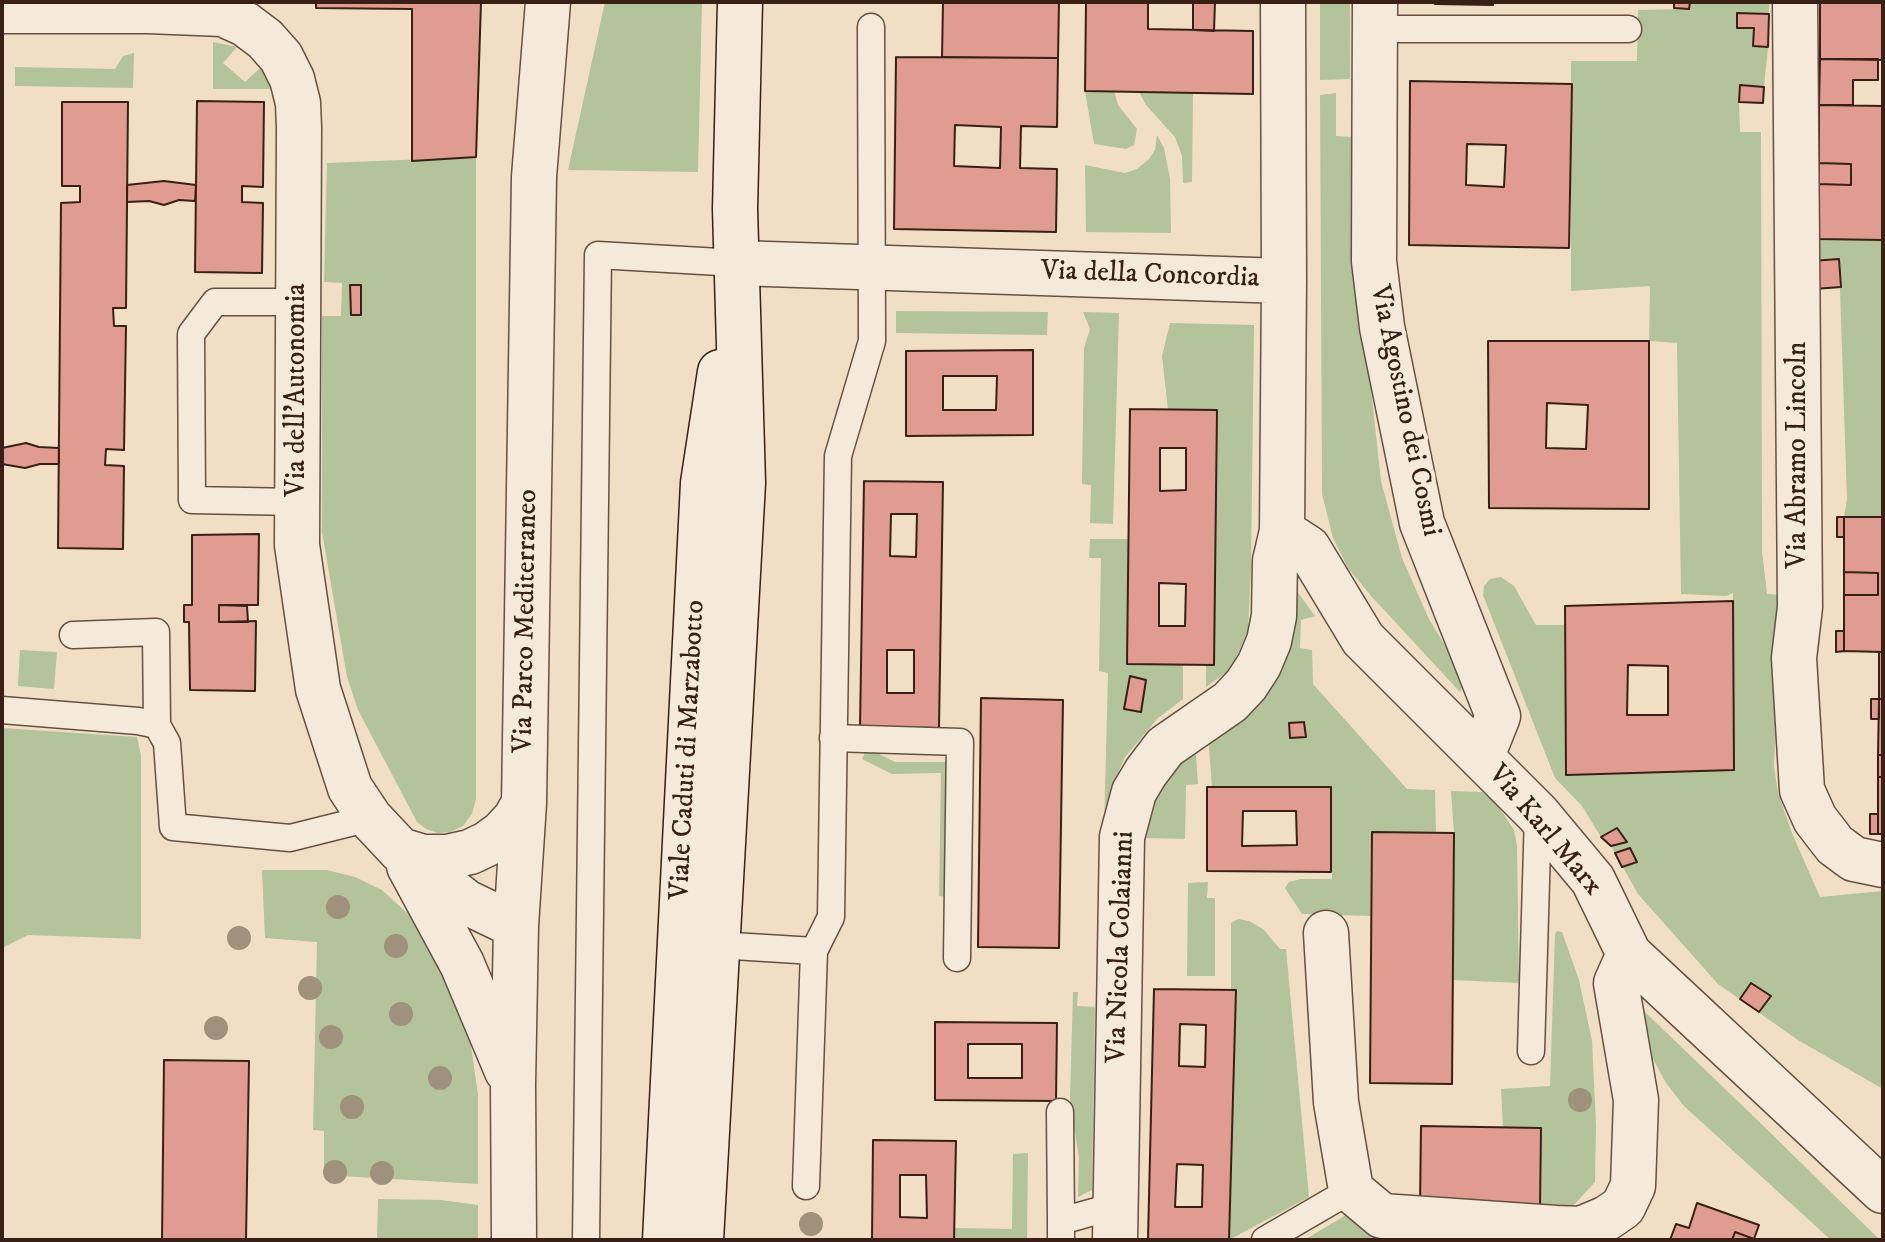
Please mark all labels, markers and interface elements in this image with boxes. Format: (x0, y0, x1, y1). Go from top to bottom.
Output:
street label: Via della Concordia (1040, 255, 1260, 297)
street label: Via Agostino dei Cosmi (1361, 282, 1447, 540)
street label: Via dell'Autonomia (281, 283, 315, 497)
street label: Via Abramo Lincoln (1782, 342, 1816, 568)
street label: Via Parco Mediterraneo (508, 489, 546, 753)
street label: Viale Caduti di Marzabotto (664, 599, 714, 901)
street label: Via Karl Marx (1480, 759, 1608, 903)
street label: Via Nicola Colaianni (1101, 830, 1143, 1064)

